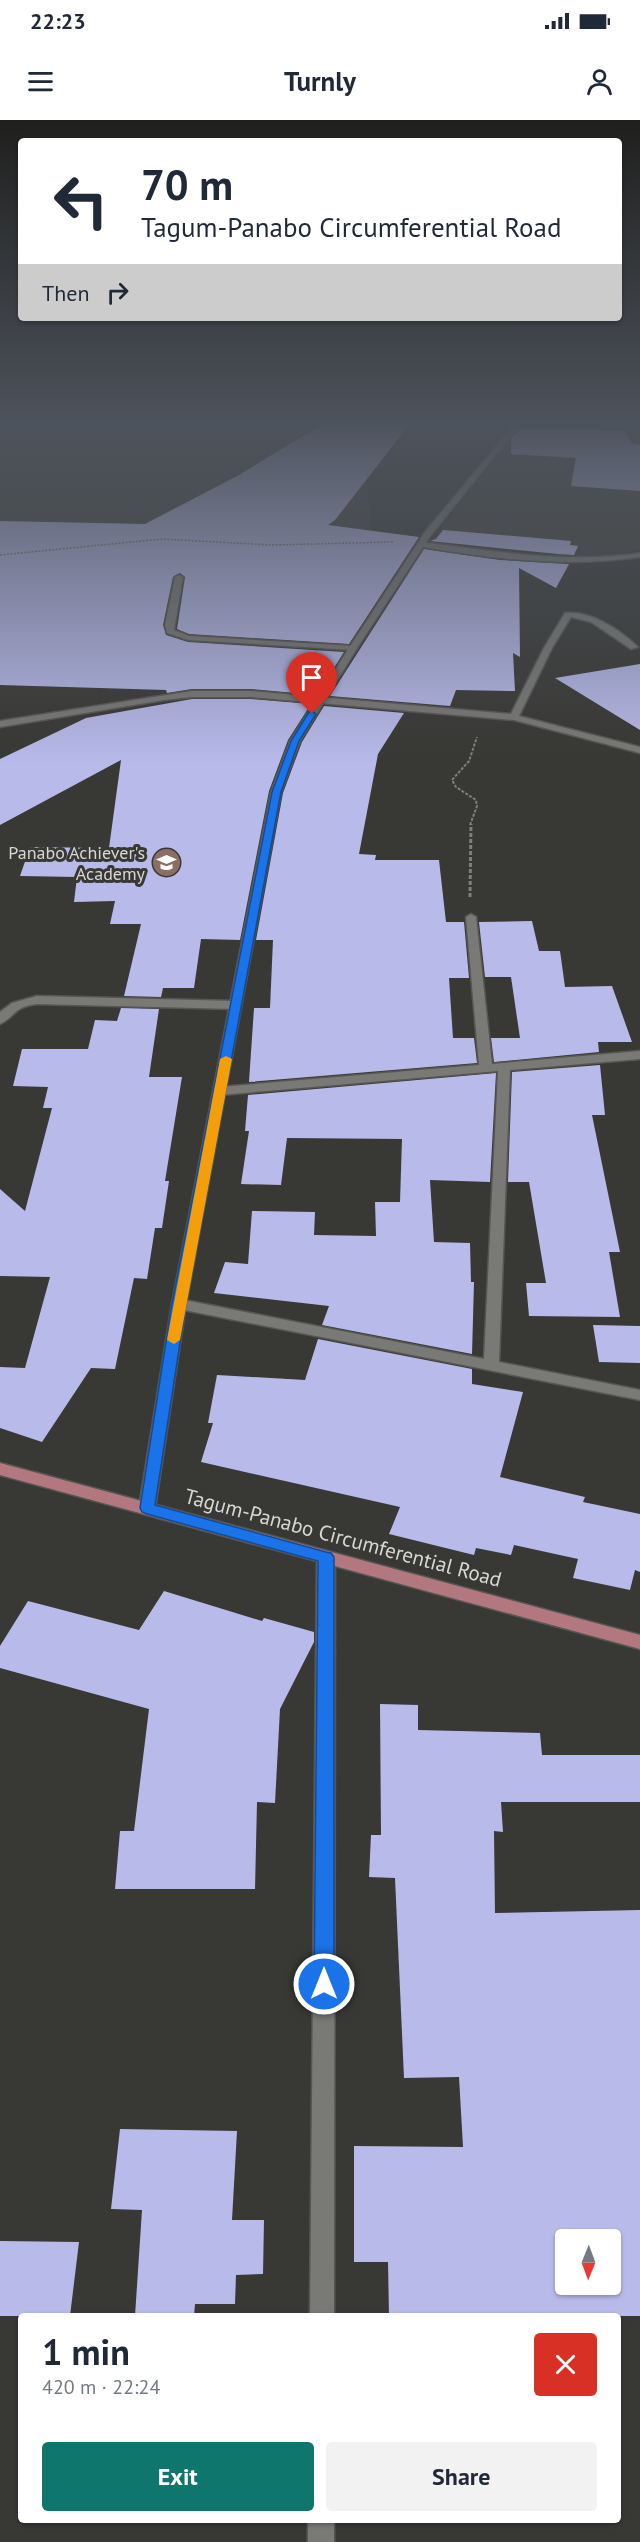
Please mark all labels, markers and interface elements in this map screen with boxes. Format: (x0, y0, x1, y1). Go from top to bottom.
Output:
text: 22:23 (30, 7, 86, 35)
text: Turnly (284, 64, 356, 98)
icon: menu (24, 65, 57, 98)
icon: person (583, 65, 616, 98)
text: 70 m (141, 157, 233, 212)
icon: left (42, 162, 120, 240)
text: Tagum-Panabo Circumferential Road (141, 210, 561, 244)
icon: right (101, 276, 134, 309)
text: Then (42, 279, 89, 307)
pin (286, 652, 337, 714)
icon: arrive (295, 661, 328, 694)
place label: Panabo Achiever's Academy (8, 841, 146, 885)
school or university icon: Panabo Achiever's Academy (150, 847, 182, 879)
street label: Tagum-Panabo Circumferential Road (182, 1482, 505, 1593)
position arrow (292, 1952, 356, 2016)
north arrow (555, 2229, 621, 2295)
map controls (555, 2229, 621, 2295)
text: 1 min (42, 2328, 130, 2375)
button: close (534, 2333, 597, 2396)
text: 420 m · 22:24 (42, 2374, 160, 2400)
button: Exit (42, 2442, 314, 2511)
button: Share (326, 2442, 597, 2511)

